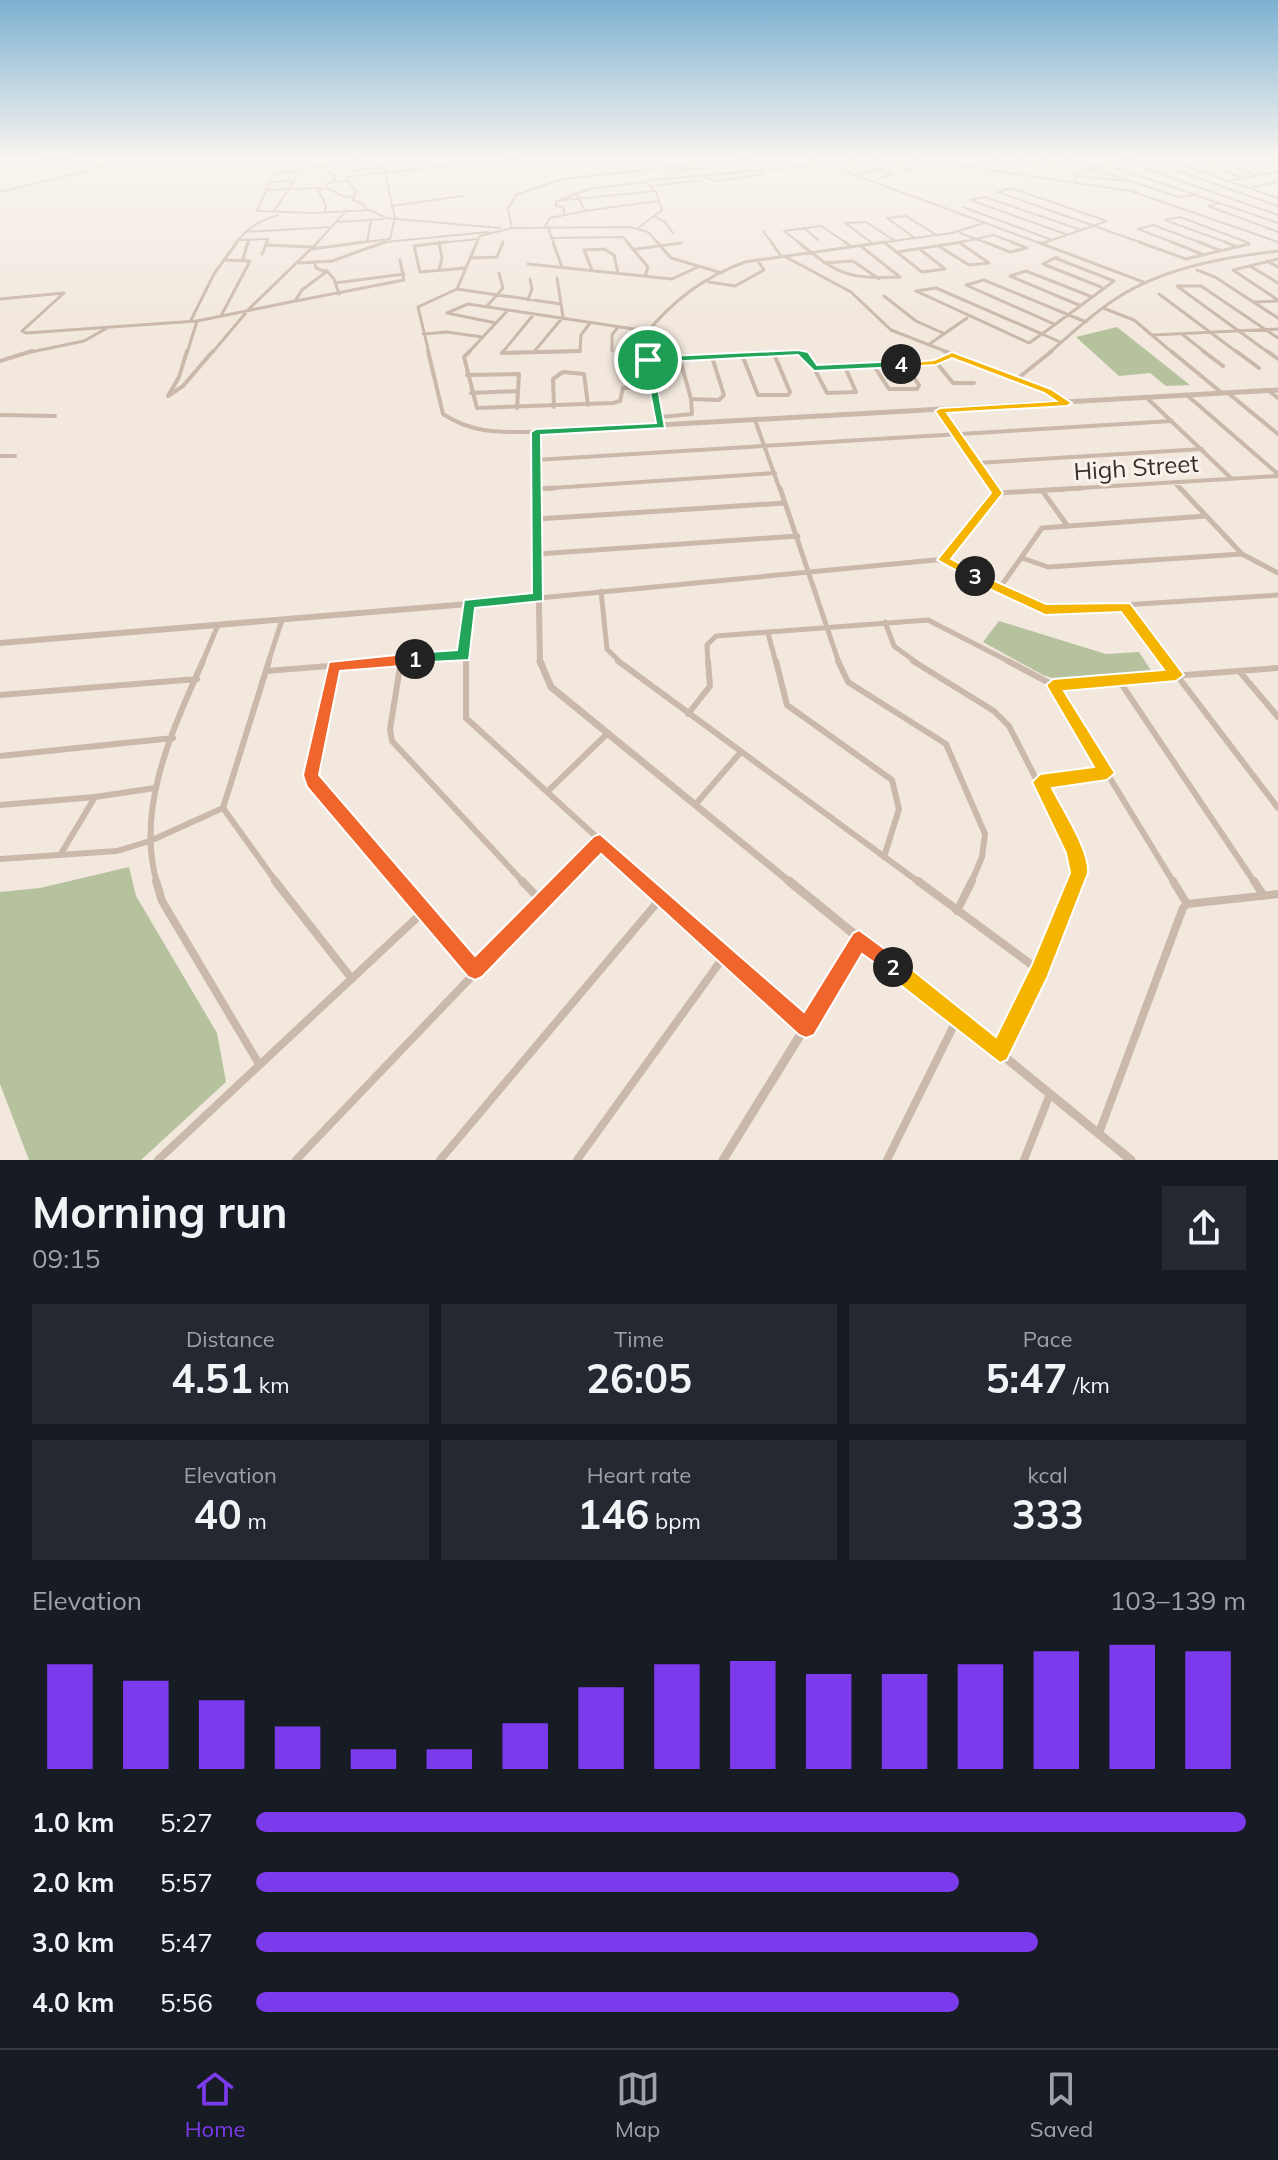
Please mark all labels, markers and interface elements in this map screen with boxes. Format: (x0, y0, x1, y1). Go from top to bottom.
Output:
pin (614, 326, 682, 394)
icon: arrive (626, 338, 670, 382)
pin: 4 (881, 344, 921, 384)
text: 4 (894, 350, 908, 378)
street label: High Street (1072, 448, 1200, 486)
pin: 3 (955, 556, 995, 596)
text: 3 (968, 562, 982, 590)
pin: 1 (395, 639, 435, 679)
text: 1 (408, 645, 422, 673)
pin: 2 (873, 947, 913, 987)
text: 2 (886, 953, 900, 981)
text: Morning run (32, 1184, 288, 1239)
button: share (1162, 1186, 1246, 1270)
text: 09:15 (32, 1242, 100, 1275)
text: Distance (186, 1325, 275, 1353)
text: Time (614, 1325, 664, 1353)
text: Pace (1023, 1325, 1072, 1353)
text: 4.51 (171, 1353, 253, 1403)
text: 26:05 (586, 1353, 692, 1403)
text: 5:47 (985, 1353, 1067, 1403)
text: km (253, 1371, 289, 1399)
text: /km (1067, 1371, 1110, 1399)
text: Elevation (184, 1461, 277, 1489)
text: Heart rate (587, 1461, 691, 1489)
text: kcal (1028, 1461, 1068, 1489)
text: 40 (194, 1489, 242, 1539)
text: 146 (577, 1489, 649, 1539)
text: 333 (1012, 1489, 1084, 1539)
text: m (242, 1507, 267, 1535)
text: bpm (649, 1507, 701, 1535)
text: Elevation (32, 1584, 142, 1617)
text: 103–139 m (1110, 1584, 1246, 1617)
text: 1.0 km (32, 1806, 115, 1839)
text: 5:27 (160, 1806, 213, 1839)
text: 2.0 km (32, 1866, 115, 1899)
text: 5:57 (160, 1866, 213, 1899)
text: 3.0 km (32, 1926, 115, 1959)
text: 5:47 (160, 1926, 213, 1959)
text: 4.0 km (32, 1986, 115, 2019)
text: 5:56 (160, 1986, 213, 2019)
tab: Home (185, 2067, 245, 2143)
tab: Map (615, 2067, 660, 2143)
tab: Saved (1030, 2067, 1093, 2143)

